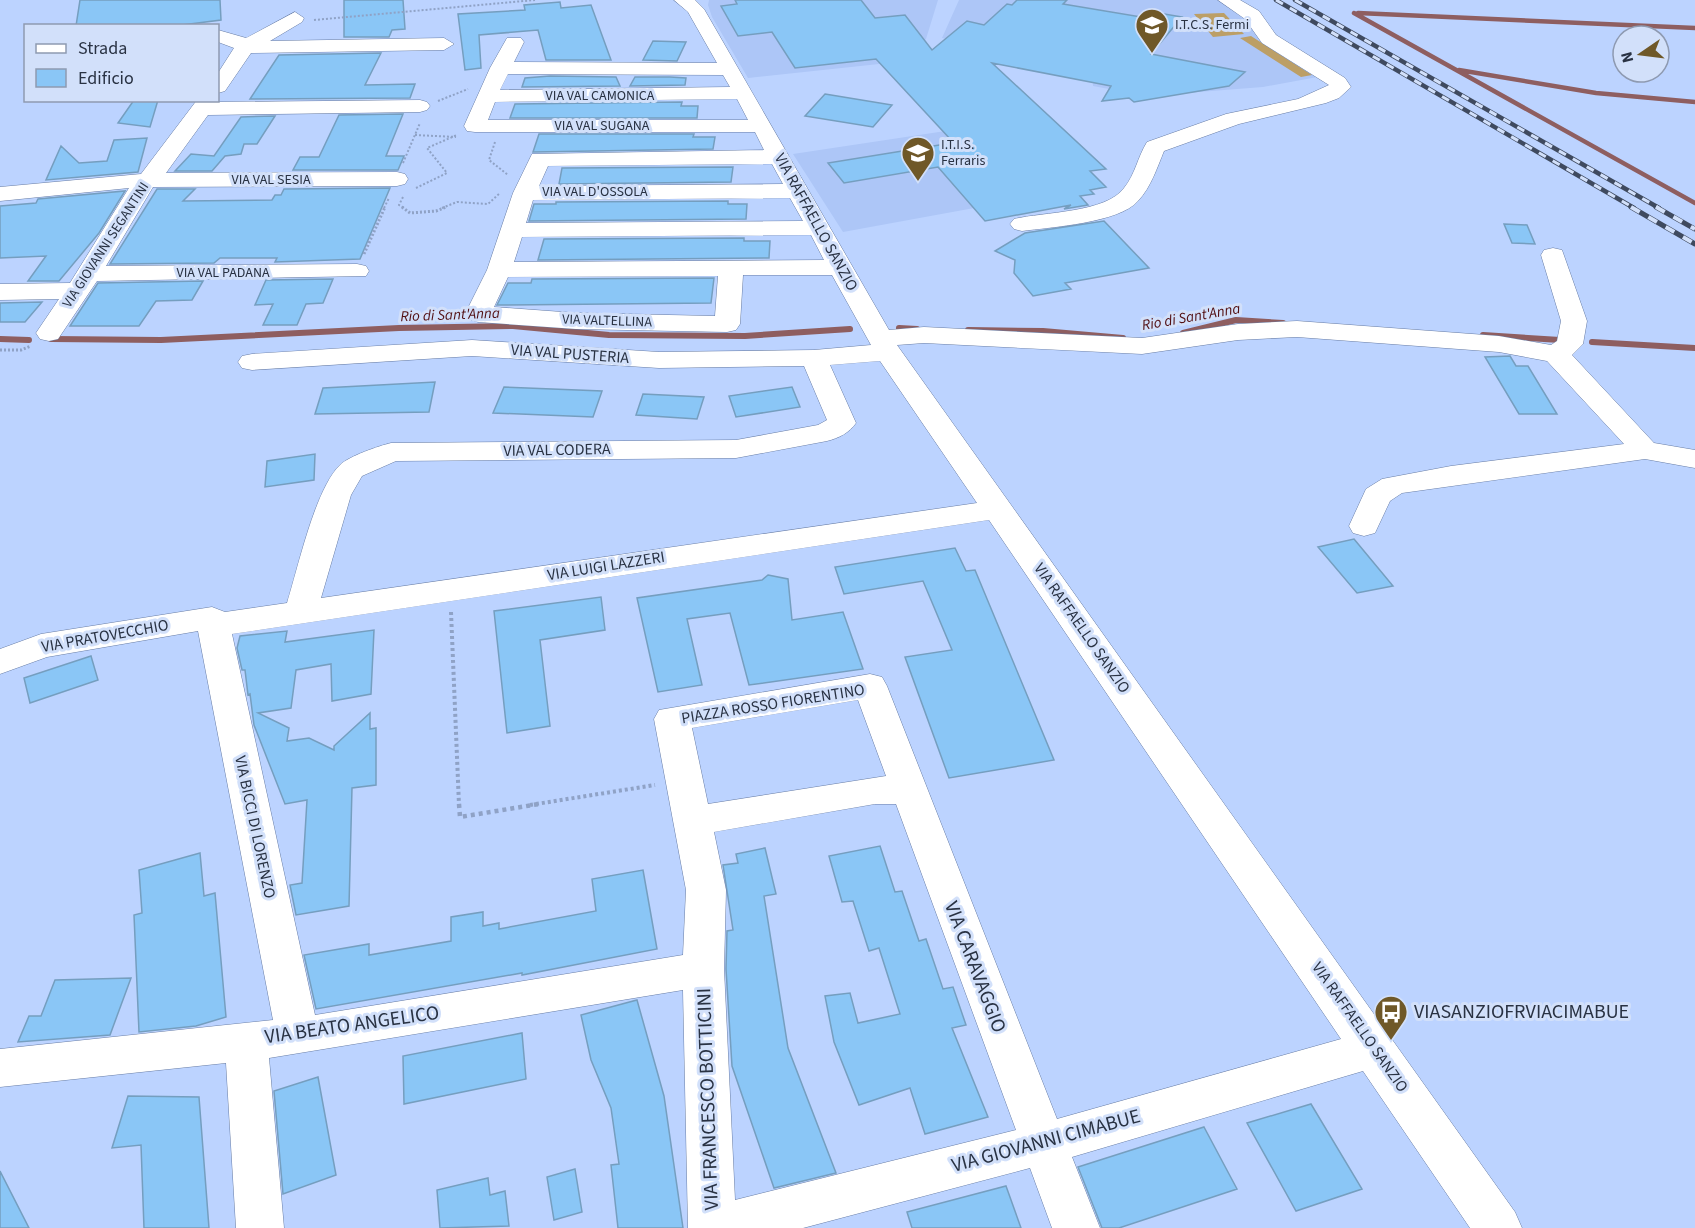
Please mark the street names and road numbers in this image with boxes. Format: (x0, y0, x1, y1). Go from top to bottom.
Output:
street label: VIA VAL CAMONICA (546, 86, 655, 106)
street label: VIA VAL SUGANA (555, 116, 650, 136)
street label: VIA RAFFAELLO SANZIO (769, 149, 863, 295)
street label: VIA VAL SESIA (231, 170, 311, 190)
street label: VIA GIOVANNI SEGANTINI (58, 178, 154, 312)
street label: VIA VAL D'OSSOLA (542, 182, 648, 202)
street label: VIA VAL PADANA (176, 263, 270, 283)
street label: VIA VALTELLINA (562, 309, 653, 333)
street label: VIA VAL PUSTERIA (510, 339, 630, 369)
street label: VIA VAL CODERA (503, 438, 611, 462)
street label: VIA LUIGI LAZZERI (546, 546, 666, 586)
street label: VIA RAFFAELLO SANZIO (1029, 558, 1135, 698)
street label: VIA PRATOVECCHIO (40, 614, 170, 658)
street label: PIAZZA ROSSO FIORENTINO (680, 679, 866, 729)
street label: VIA BICCI DI LORENZO (229, 754, 281, 900)
street label: VIA CARAVAGGIO (937, 897, 1013, 1037)
street label: VIA RAFFAELLO SANZIO (1307, 957, 1413, 1097)
street label: VIA FRANCESCO BOTTICINI (690, 987, 726, 1211)
street label: VIA BEATO ANGELICO (263, 999, 441, 1051)
street label: VIA GIOVANNI CIMABUE (948, 1102, 1144, 1180)

